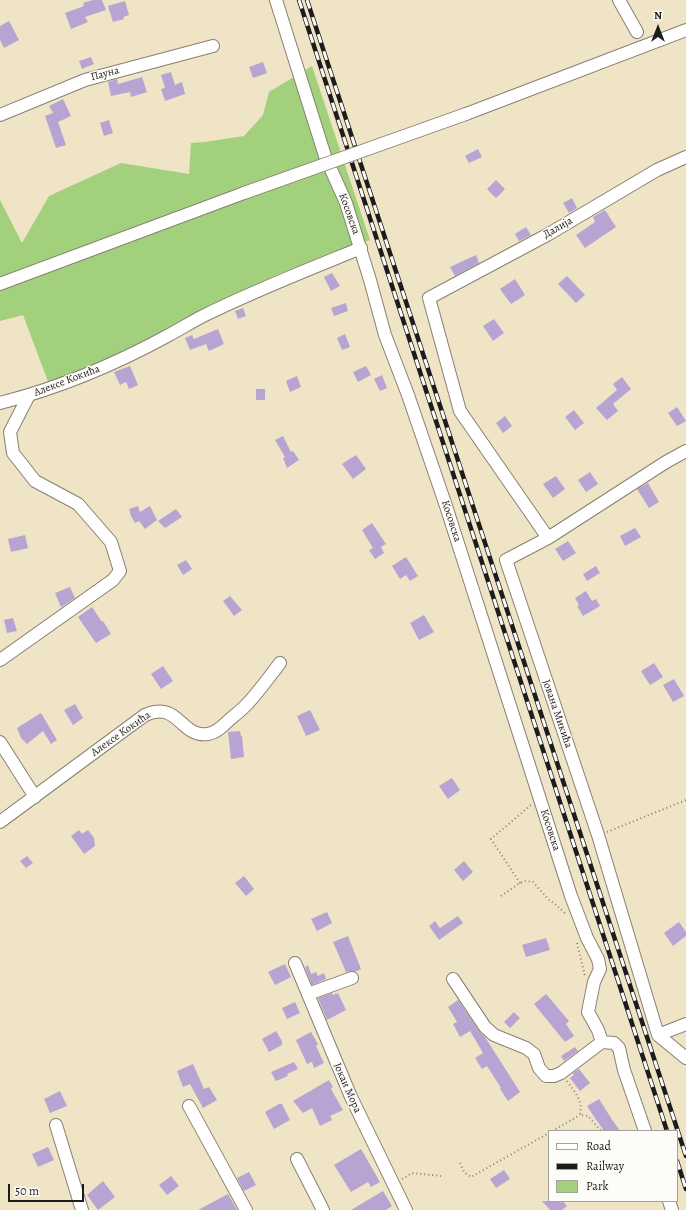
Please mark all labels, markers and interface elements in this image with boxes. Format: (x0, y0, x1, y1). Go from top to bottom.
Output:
north arrow (638, 8, 678, 48)
text: N (654, 8, 662, 23)
street label: Пауна (89, 64, 121, 84)
street label: Косовска (335, 192, 363, 236)
street label: Далија (541, 214, 575, 242)
street label: Алексе Кокића (32, 362, 102, 400)
street label: Косовска (438, 499, 464, 543)
street label: Јована Микића (539, 678, 575, 750)
street label: Алексе Кокића (89, 709, 153, 759)
street label: Косовска (537, 808, 563, 852)
street label: Јокаи Мора (330, 1061, 364, 1115)
legend (548, 1130, 678, 1202)
text: Road (586, 1138, 611, 1154)
text: Railway (586, 1158, 624, 1174)
scale bar (10, 1176, 86, 1202)
text: Park (586, 1178, 609, 1194)
text: 50 m (15, 1183, 39, 1199)

